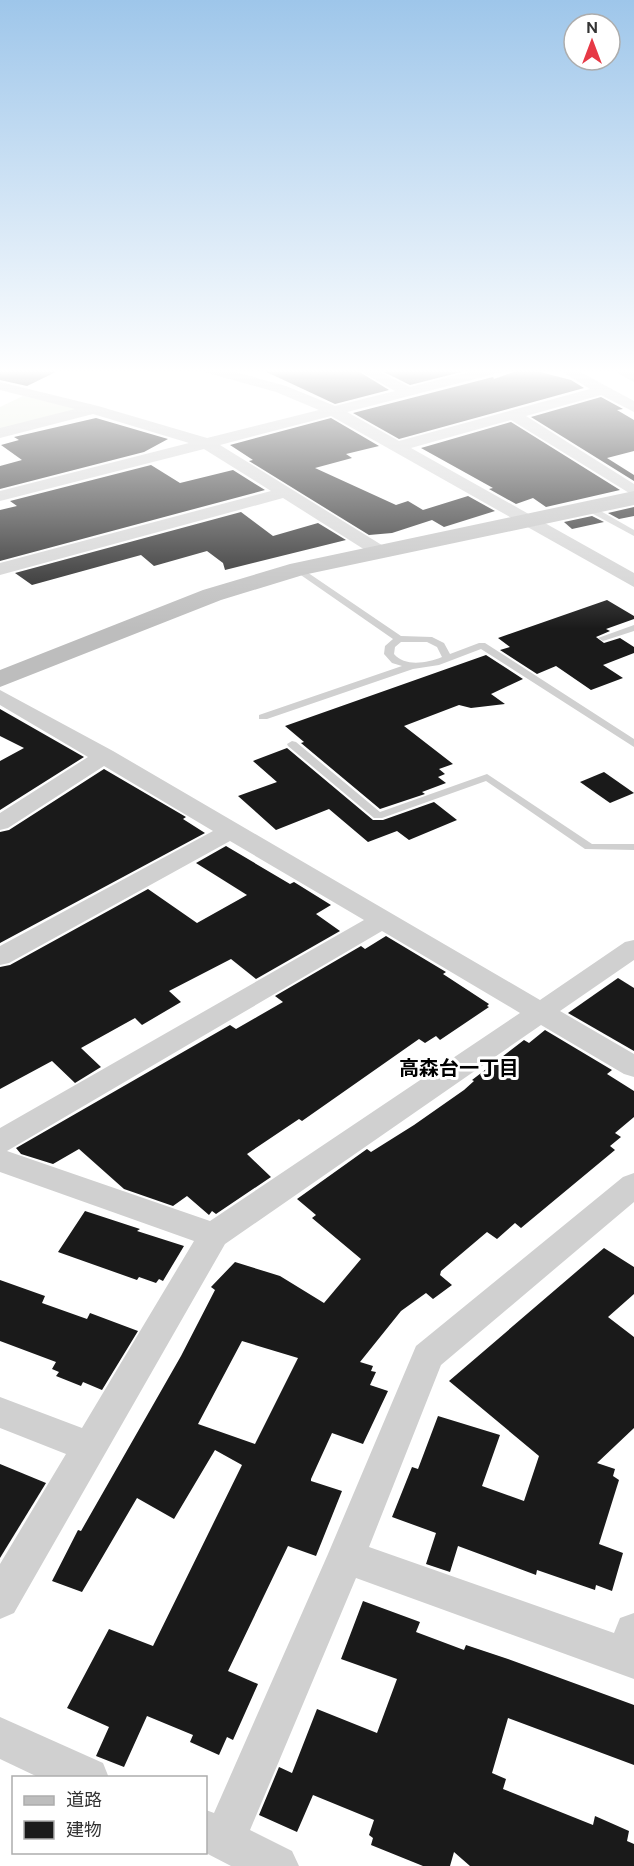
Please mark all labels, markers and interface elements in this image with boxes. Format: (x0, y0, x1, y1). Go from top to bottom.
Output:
north arrow (562, 12, 622, 72)
text: N (586, 17, 598, 38)
district label: 高森台一丁目 (399, 1055, 519, 1081)
legend (12, 1776, 207, 1854)
text: 道路 (66, 1788, 102, 1812)
text: 建物 (66, 1818, 102, 1842)

